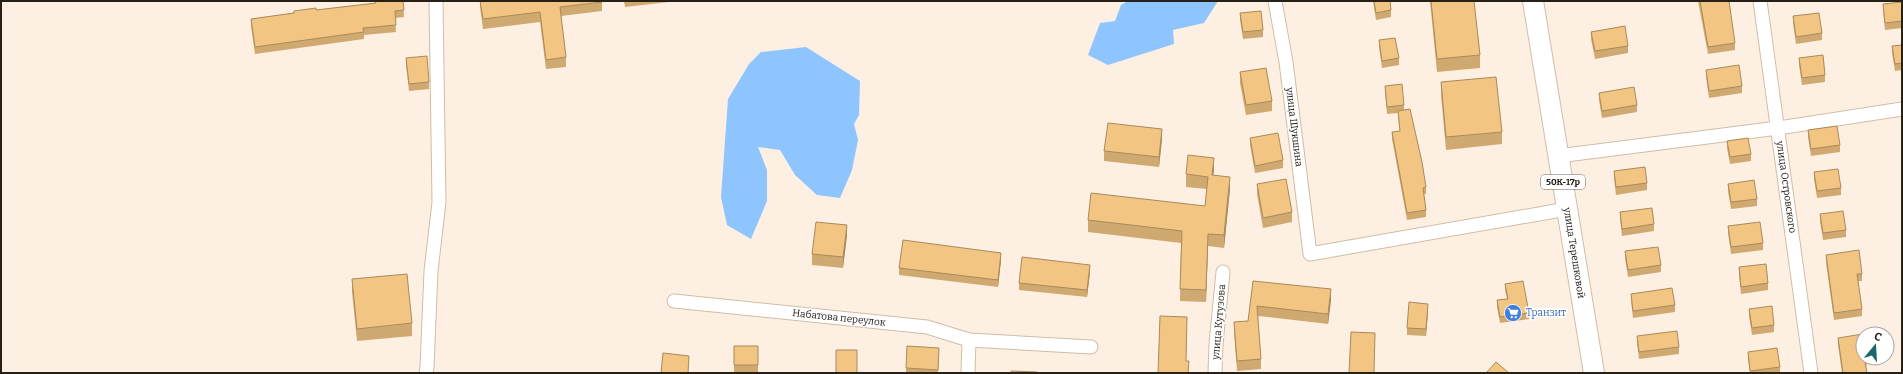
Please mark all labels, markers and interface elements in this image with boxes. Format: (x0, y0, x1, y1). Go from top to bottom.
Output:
street label: улица Шукшина (1283, 86, 1305, 168)
street label: улица Островского (1773, 139, 1798, 234)
road number: 50К-17р (1541, 175, 1585, 189)
street label: улица Терешковой (1561, 206, 1587, 300)
street label: улица Кутузова (1210, 283, 1228, 361)
supermarket icon: Транзит (1503, 303, 1523, 323)
street label: Набатова переулок (792, 306, 886, 329)
place label: Транзит (1526, 307, 1566, 319)
north arrow (1855, 326, 1895, 366)
text: С (1873, 330, 1883, 344)

